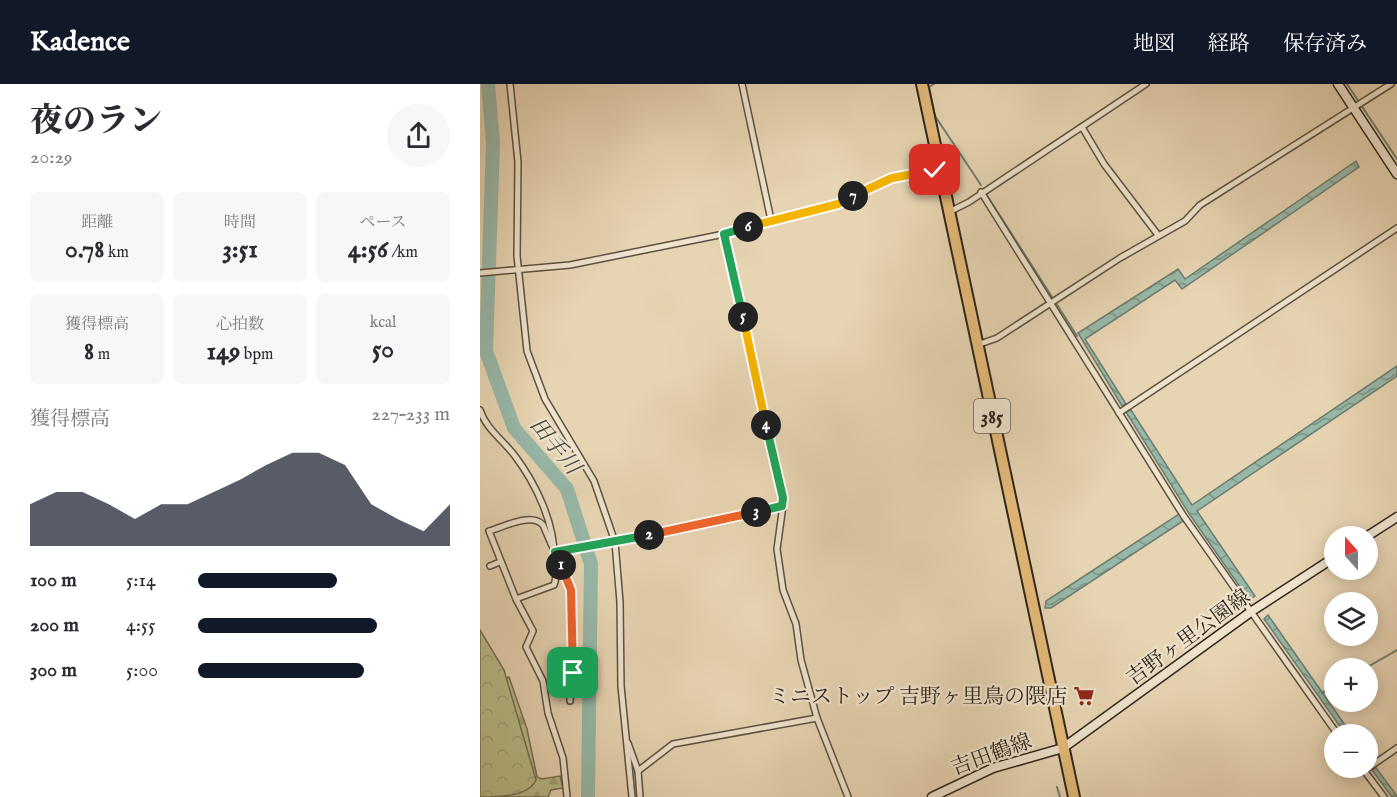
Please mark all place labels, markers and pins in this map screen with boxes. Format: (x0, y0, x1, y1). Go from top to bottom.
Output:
pin (909, 144, 960, 195)
pin: 7 (838, 181, 868, 211)
pin: 6 (733, 212, 763, 242)
pin: 5 (728, 302, 758, 332)
pin: 4 (751, 410, 781, 440)
pin: 3 (741, 497, 771, 527)
pin: 2 (634, 520, 664, 550)
pin: 1 (546, 550, 576, 580)
pin (547, 647, 598, 698)
place label: ミニストップ 吉野ヶ里鳥の隈店 (769, 684, 1067, 711)
supermarket icon: ミニストップ 吉野ヶ里鳥の隈店 (1072, 684, 1096, 708)

